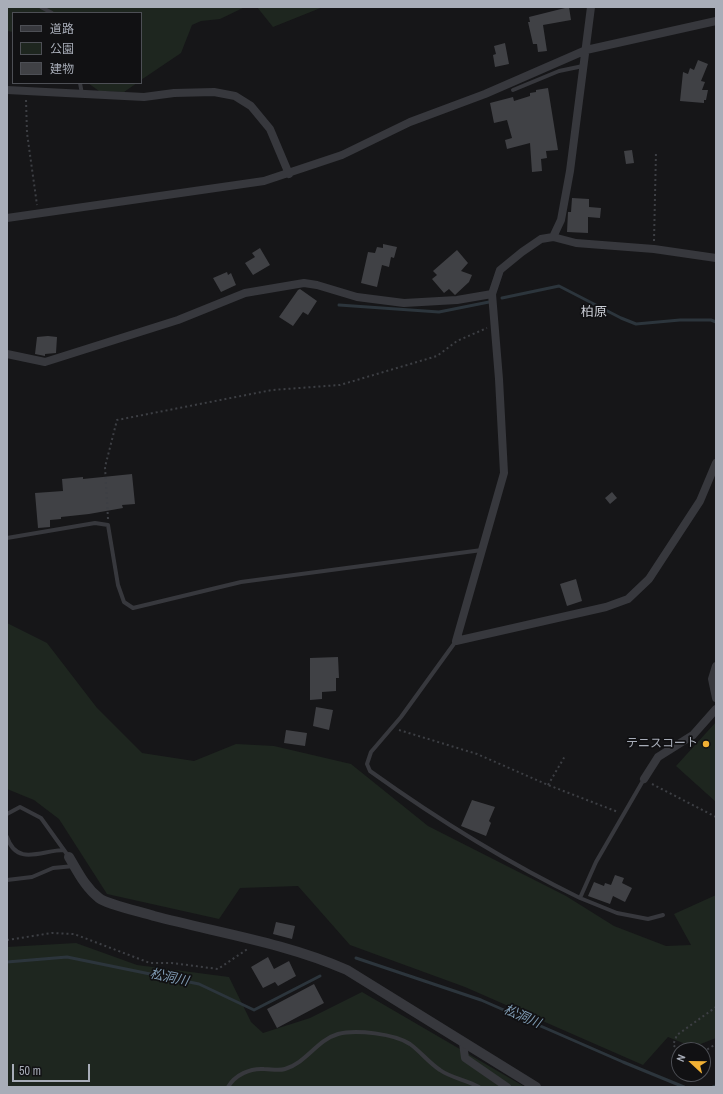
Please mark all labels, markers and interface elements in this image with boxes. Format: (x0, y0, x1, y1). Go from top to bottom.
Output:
legend (12, 12, 142, 84)
text: 道路 (50, 21, 74, 37)
text: 公園 (50, 41, 74, 57)
text: 建物 (50, 61, 74, 77)
district label: 柏原 (581, 305, 607, 321)
place label: テニスコート (626, 737, 698, 751)
marker: テニスコート (701, 739, 711, 749)
water label: 松洞川 (148, 966, 190, 990)
water label: 松洞川 (501, 1002, 543, 1032)
north arrow (671, 1042, 711, 1082)
text: N (673, 1052, 689, 1064)
scale bar (14, 1056, 92, 1082)
text: 50 m (19, 1063, 41, 1079)

